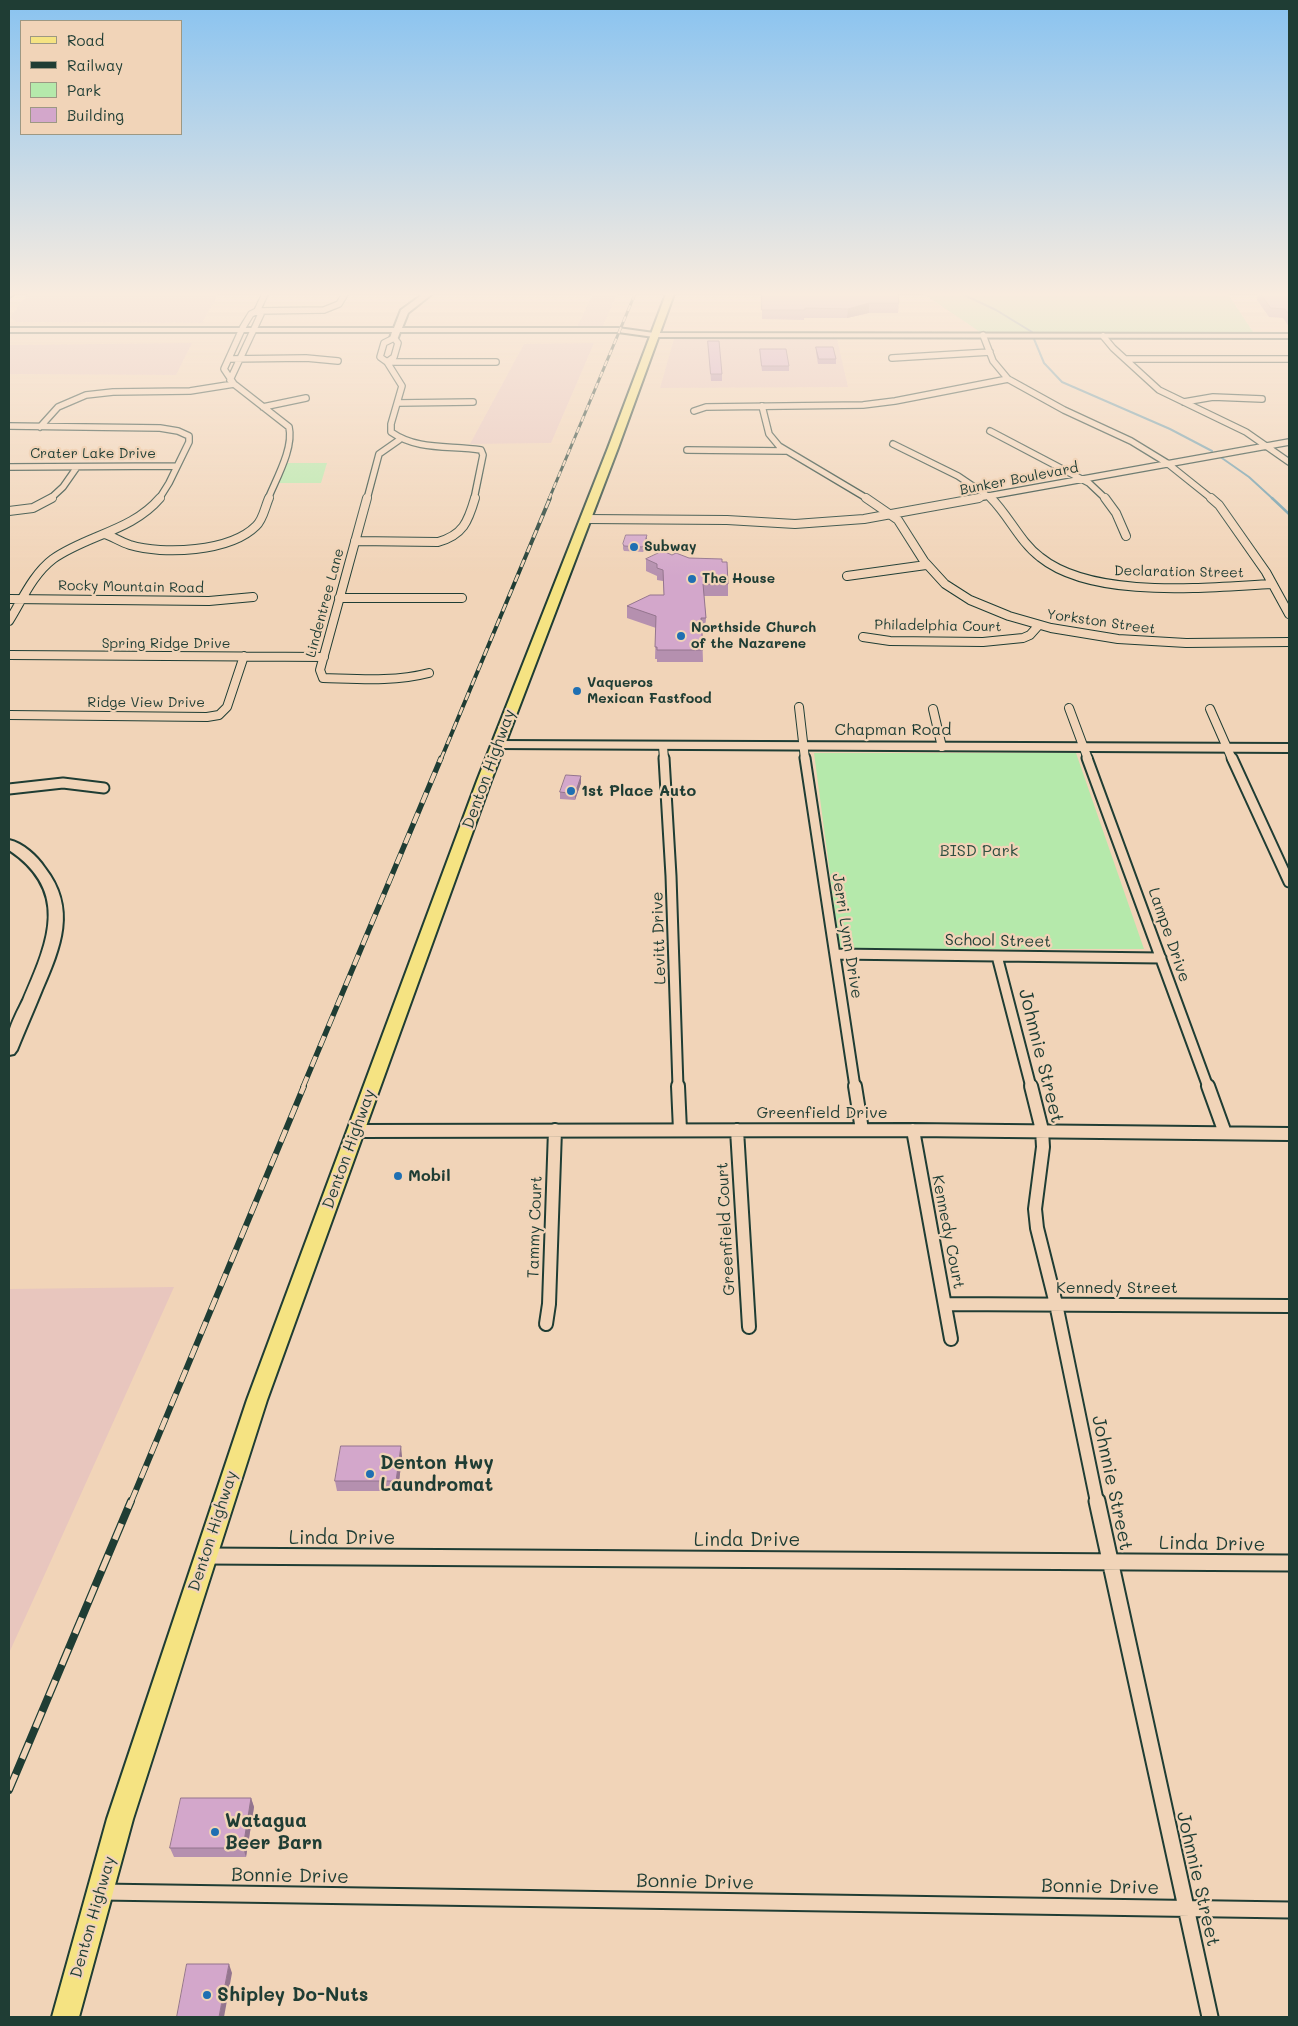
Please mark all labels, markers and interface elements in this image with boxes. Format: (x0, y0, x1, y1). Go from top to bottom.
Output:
legend (20, 20, 182, 135)
text: Road (67, 30, 104, 50)
text: Railway (67, 55, 123, 75)
text: Park (67, 80, 101, 100)
text: Building (67, 105, 124, 125)
street label: Crater Lake Drive (30, 446, 156, 462)
street label: Bunker Boulevard (958, 459, 1080, 499)
place label: Subway (644, 539, 697, 555)
marker: Subway (628, 541, 640, 553)
street label: Lindentree Lane (302, 547, 348, 659)
street label: Declaration Street (1114, 562, 1244, 582)
place label: The House (702, 571, 775, 587)
marker: The House (686, 573, 698, 585)
street label: Rocky Mountain Road (58, 577, 204, 597)
street label: Yorkston Street (1045, 606, 1157, 638)
street label: Philadelphia Court (874, 616, 1002, 636)
place label: Northside Church of the Nazarene (691, 620, 816, 652)
marker: Northside Church of the Nazarene (675, 630, 687, 642)
street label: Spring Ridge Drive (102, 636, 230, 652)
place label: Vaqueros Mexican Fastfood (587, 675, 712, 708)
marker: Vaqueros Mexican Fastfood (571, 685, 583, 697)
street label: Ridge View Drive (87, 695, 205, 711)
street label: Denton Highway (458, 707, 520, 831)
street label: Chapman Road (835, 720, 951, 740)
place label: 1st Place Auto (581, 781, 696, 801)
marker: 1st Place Auto (565, 785, 577, 797)
park label: BISD Park (940, 841, 1018, 861)
street label: Jerri Lynn Drive (828, 872, 866, 1000)
street label: Lampe Drive (1144, 885, 1194, 985)
street label: Levitt Drive (648, 891, 670, 985)
street label: School Street (945, 930, 1051, 952)
street label: Johnnie Street (1013, 986, 1069, 1126)
street label: Denton Highway (318, 1087, 380, 1211)
street label: Greenfield Drive (756, 1103, 888, 1123)
street label: Greenfield Court (713, 1162, 739, 1296)
place label: Mobil (408, 1166, 451, 1186)
marker: Mobil (392, 1170, 404, 1182)
street label: Kennedy Court (928, 1173, 968, 1291)
street label: Tammy Court (524, 1175, 546, 1279)
street label: Kennedy Street (1056, 1278, 1178, 1298)
street label: Johnnie Street (1087, 1413, 1137, 1553)
place label: Denton Hwy Laundromat (380, 1452, 494, 1496)
street label: Denton Highway (184, 1468, 242, 1594)
marker: Denton Hwy Laundromat (364, 1468, 376, 1480)
street label: Linda Drive (289, 1527, 395, 1549)
street label: Linda Drive (694, 1529, 800, 1551)
street label: Linda Drive (1159, 1532, 1265, 1556)
street label: Johnnie Street (1171, 1809, 1225, 1949)
place label: Watagua Beer Barn (225, 1810, 322, 1854)
marker: Watagua Beer Barn (209, 1826, 221, 1838)
street label: Denton Highway (66, 1854, 120, 1980)
street label: Bonnie Drive (231, 1864, 349, 1888)
street label: Bonnie Drive (636, 1870, 754, 1894)
street label: Bonnie Drive (1041, 1875, 1159, 1899)
place label: Shipley Do-Nuts (217, 1984, 368, 2006)
marker: Shipley Do-Nuts (201, 1989, 213, 2001)

